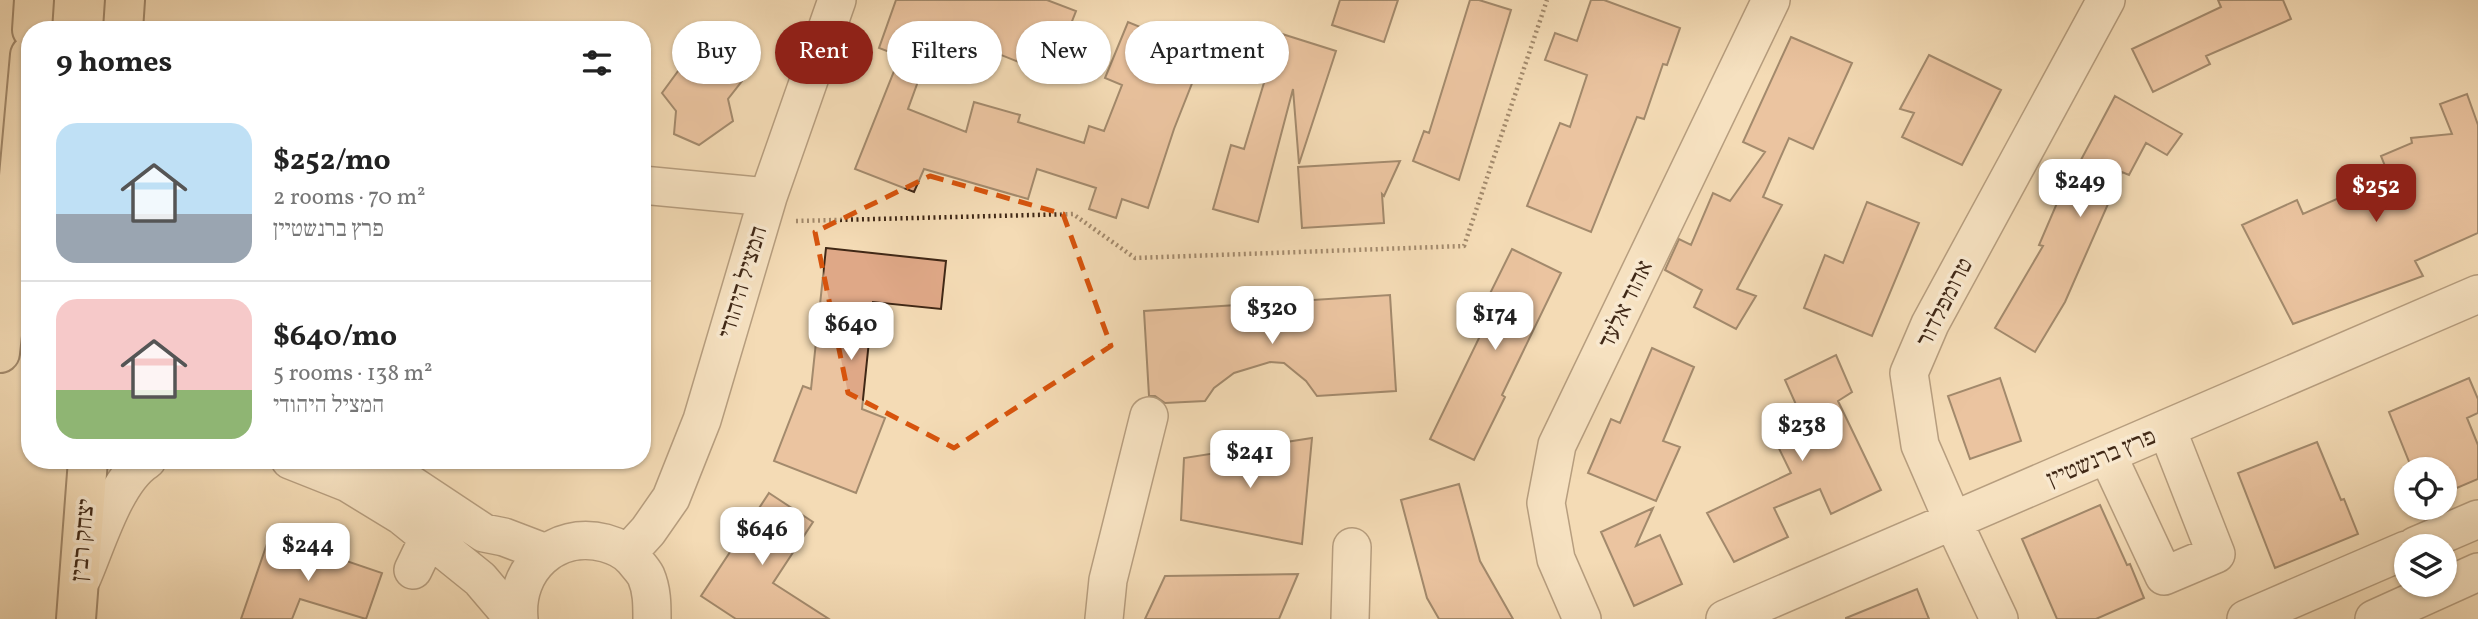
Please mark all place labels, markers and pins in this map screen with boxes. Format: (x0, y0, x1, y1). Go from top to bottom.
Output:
pin: $249 (2039, 160, 2121, 219)
pin: $252 (2335, 164, 2417, 224)
pin: $320 (1231, 286, 1313, 346)
pin: $174 (1454, 292, 1536, 352)
pin: $640 (810, 302, 892, 362)
pin: $238 (1761, 404, 1843, 463)
pin: $241 (1209, 430, 1291, 490)
pin: $646 (721, 508, 803, 567)
pin: $244 (267, 524, 349, 583)

